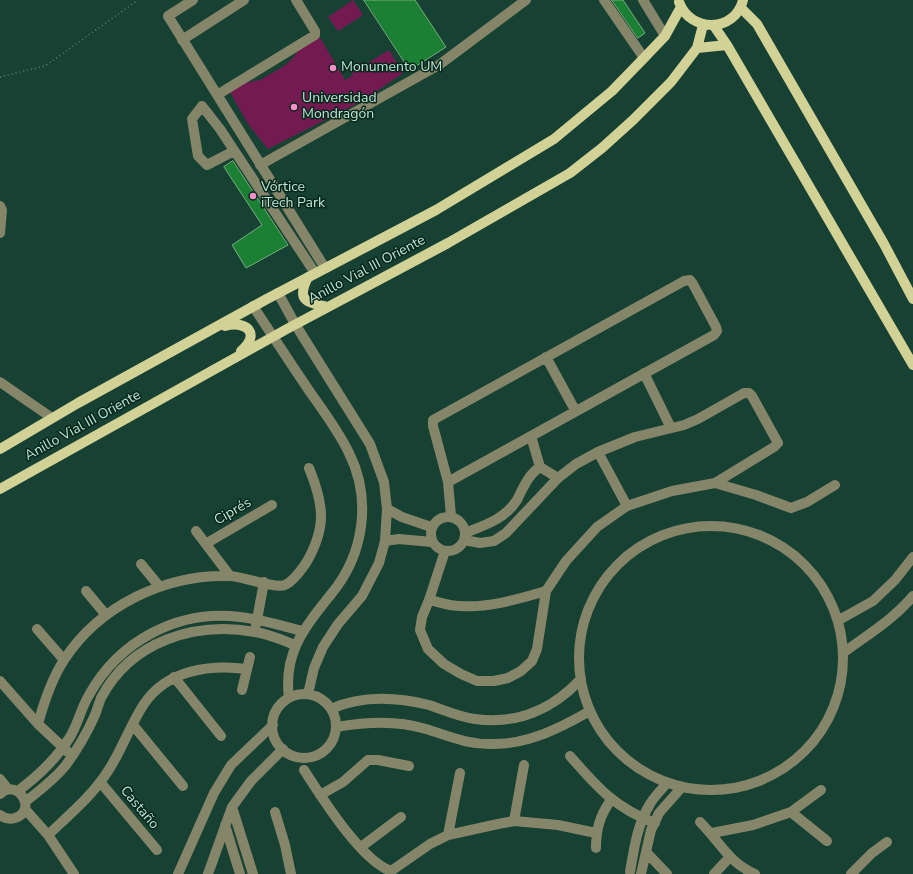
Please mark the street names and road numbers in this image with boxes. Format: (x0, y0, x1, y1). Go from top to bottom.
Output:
street label: Anillo Vial III Oriente (306, 232, 428, 308)
street label: Anillo Vial III Oriente (22, 387, 144, 465)
street label: Ciprés (212, 495, 254, 529)
street label: Castaño (116, 783, 162, 833)

